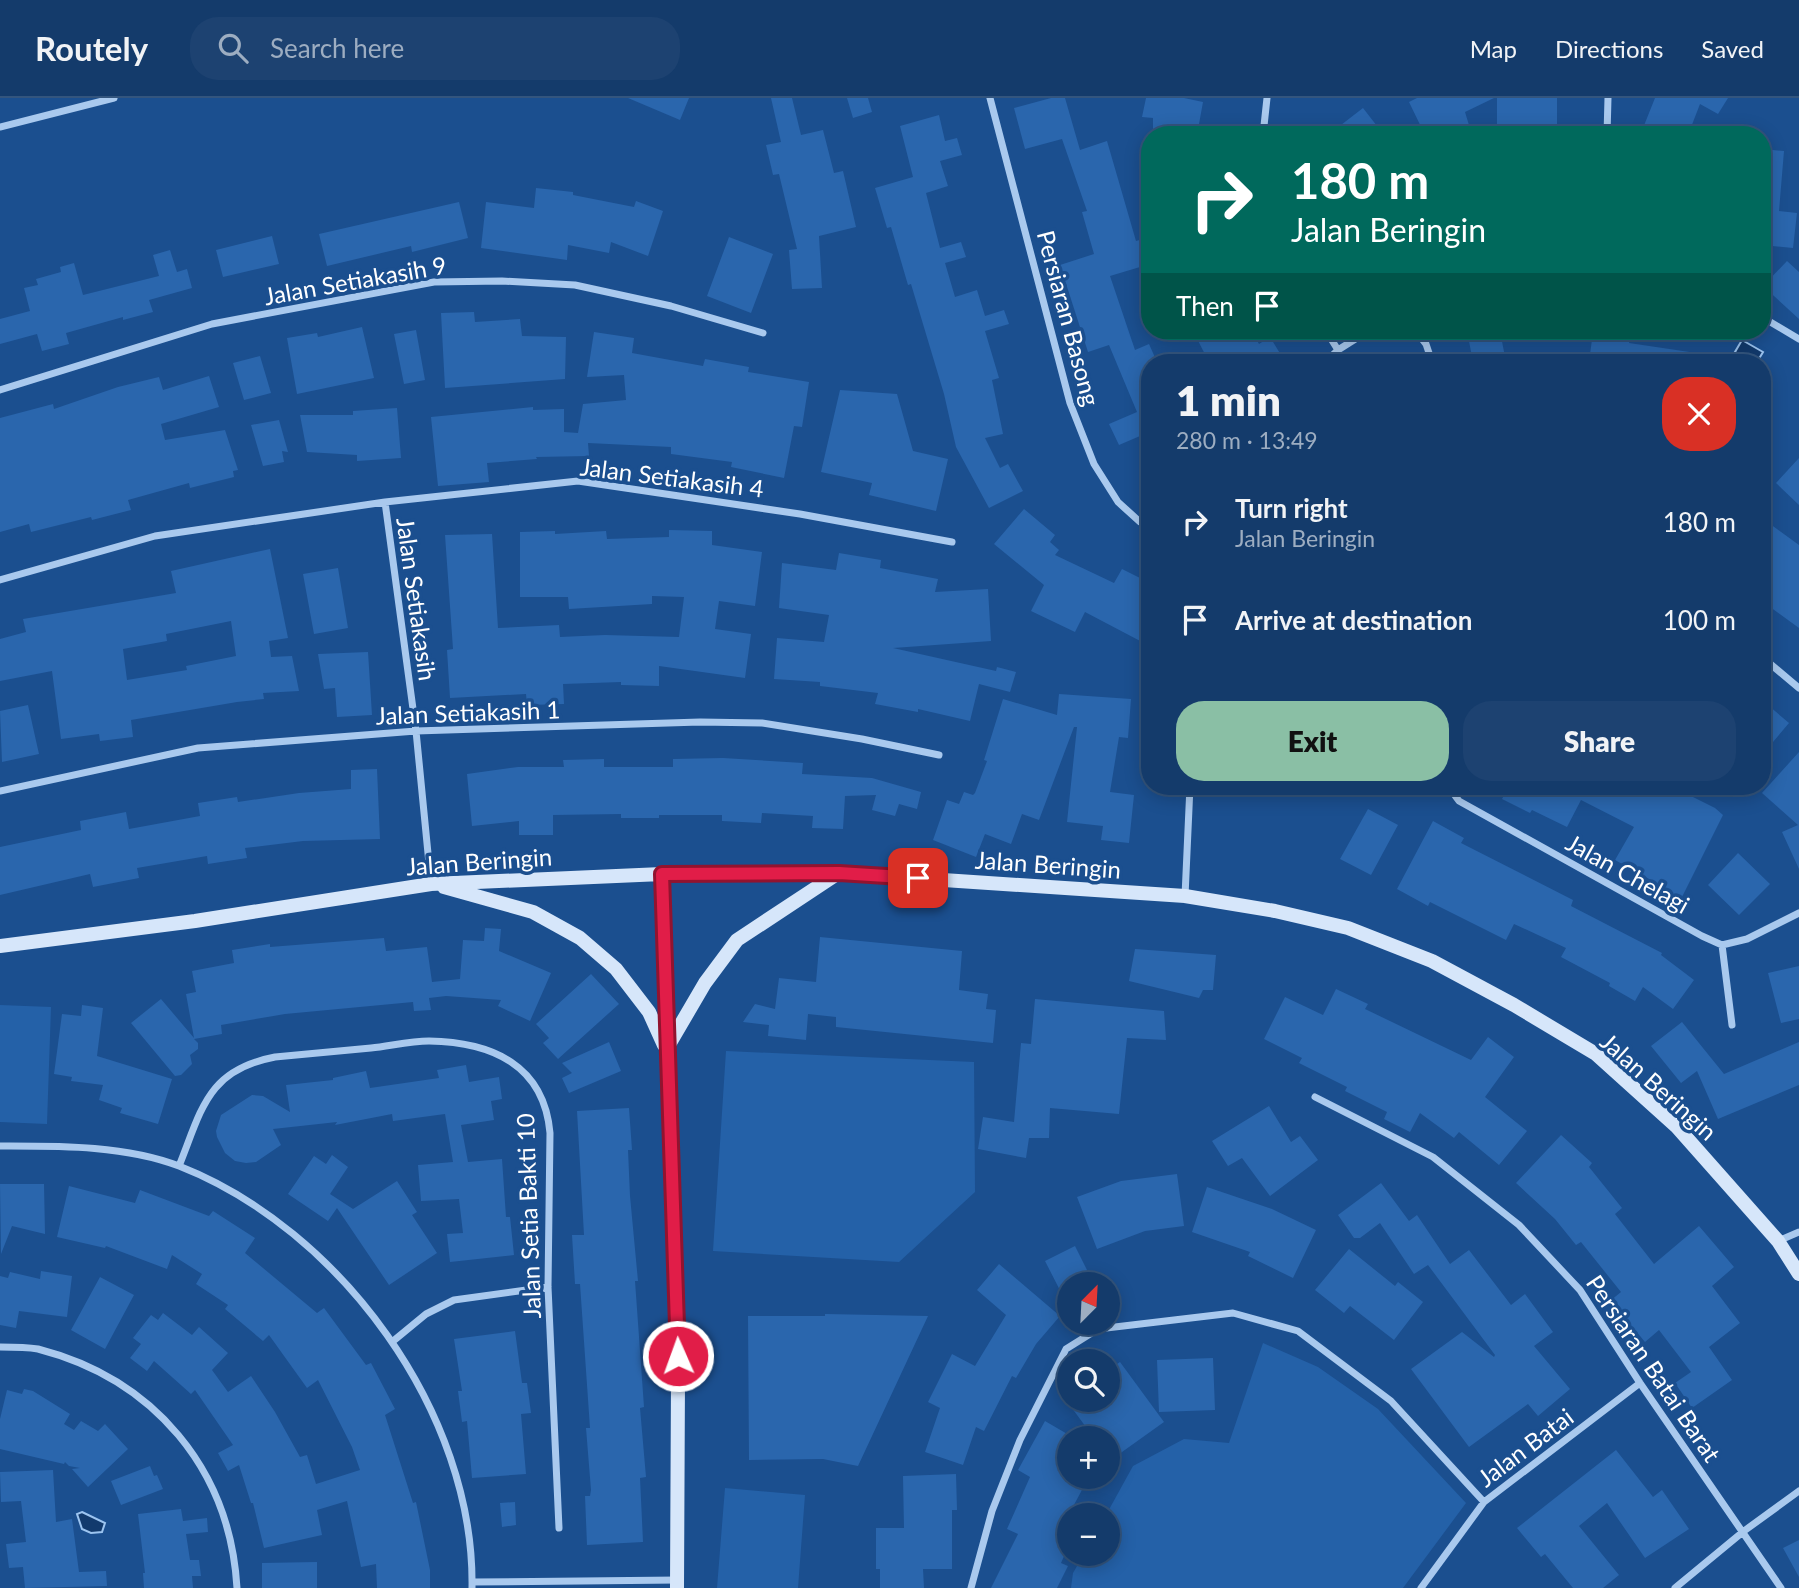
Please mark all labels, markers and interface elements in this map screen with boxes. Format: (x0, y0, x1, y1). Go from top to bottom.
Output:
search box (190, 17, 680, 80)
text: Routely (35, 28, 148, 68)
icon: search (214, 29, 252, 67)
text: Search here (270, 32, 404, 64)
text: Map (1470, 34, 1517, 63)
text: Directions (1555, 34, 1663, 63)
text: Saved (1701, 34, 1764, 63)
text: 180 m (1291, 151, 1429, 209)
icon: right (1176, 154, 1267, 245)
text: Jalan Beringin (1291, 210, 1486, 249)
street label: Persiaran Basong (1032, 227, 1106, 409)
street label: Jalan Setiakasih 9 (262, 250, 448, 310)
icon: arrive (1248, 287, 1286, 325)
text: Then (1176, 290, 1234, 322)
text: 1 min (1176, 375, 1281, 425)
button: close (1662, 377, 1736, 451)
text: 280 m · 13:49 (1176, 426, 1318, 454)
street label: Jalan Setiakasih 4 (579, 451, 765, 503)
text: Turn right (1235, 492, 1348, 524)
icon: right (1176, 503, 1214, 541)
text: 180 m (1663, 506, 1736, 538)
street label: Jalan Setiakasih (391, 515, 443, 683)
text: Jalan Beringin (1235, 524, 1375, 552)
icon: arrive (1176, 601, 1214, 639)
text: Arrive at destination (1235, 604, 1472, 636)
text: 100 m (1663, 604, 1736, 636)
street label: Jalan Setiakasih 1 (375, 694, 561, 730)
button: Exit (1176, 701, 1449, 781)
button: Share (1463, 701, 1736, 781)
street label: Jalan Chelagi (1561, 827, 1695, 919)
street label: Jalan Beringin (405, 841, 553, 881)
street label: Jalan Beringin (974, 844, 1122, 884)
pin (888, 848, 948, 908)
icon: arrive (899, 859, 937, 897)
street label: Jalan Beringin (1595, 1026, 1723, 1146)
street label: Jalan Setia Bakti 10 (510, 1113, 546, 1319)
street label: Persiaran Batai Barat (1581, 1269, 1727, 1467)
north arrow (1057, 1272, 1120, 1335)
map controls (1057, 1272, 1120, 1566)
position arrow (641, 1319, 715, 1393)
button: search (1057, 1349, 1120, 1412)
street label: Jalan Batai (1472, 1402, 1578, 1492)
button: + (1057, 1426, 1120, 1489)
button: − (1057, 1503, 1120, 1566)

